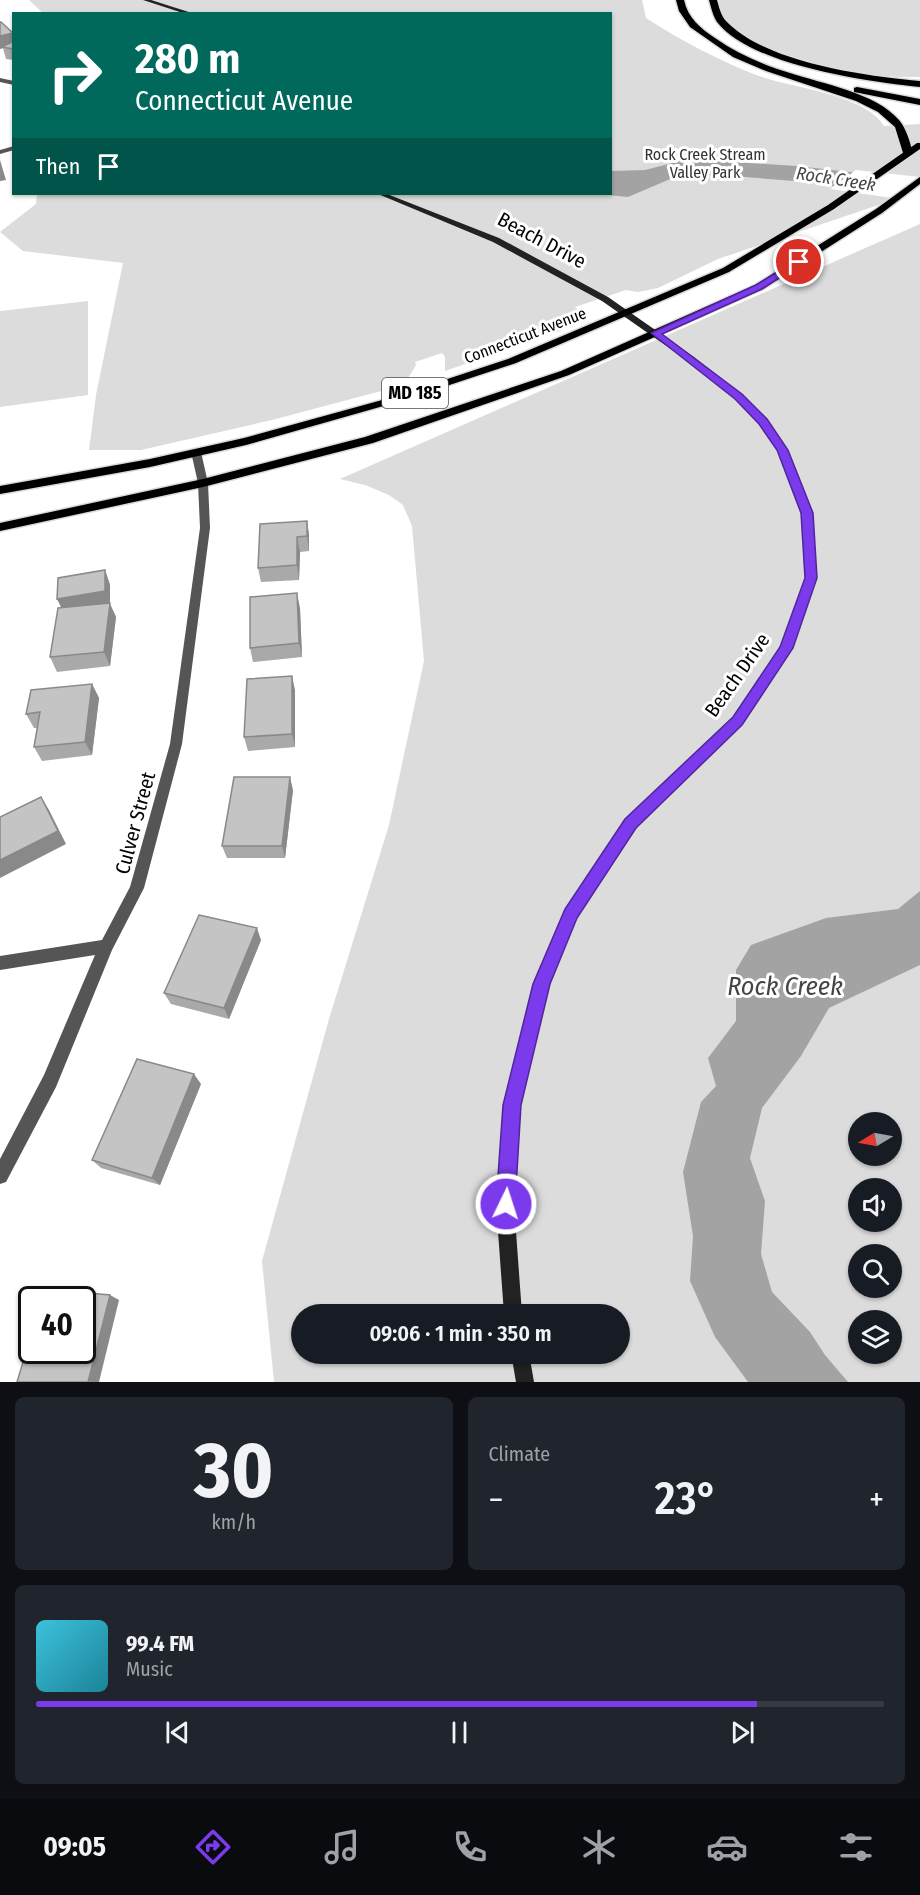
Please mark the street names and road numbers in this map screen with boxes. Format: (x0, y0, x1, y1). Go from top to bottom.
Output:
street label: Beach Drive (494, 207, 590, 273)
street label: Connecticut Avenue (461, 303, 589, 367)
road number: MD 185 (382, 378, 448, 408)
street label: Beach Drive (699, 629, 775, 721)
street label: Culver Street (110, 769, 160, 877)

